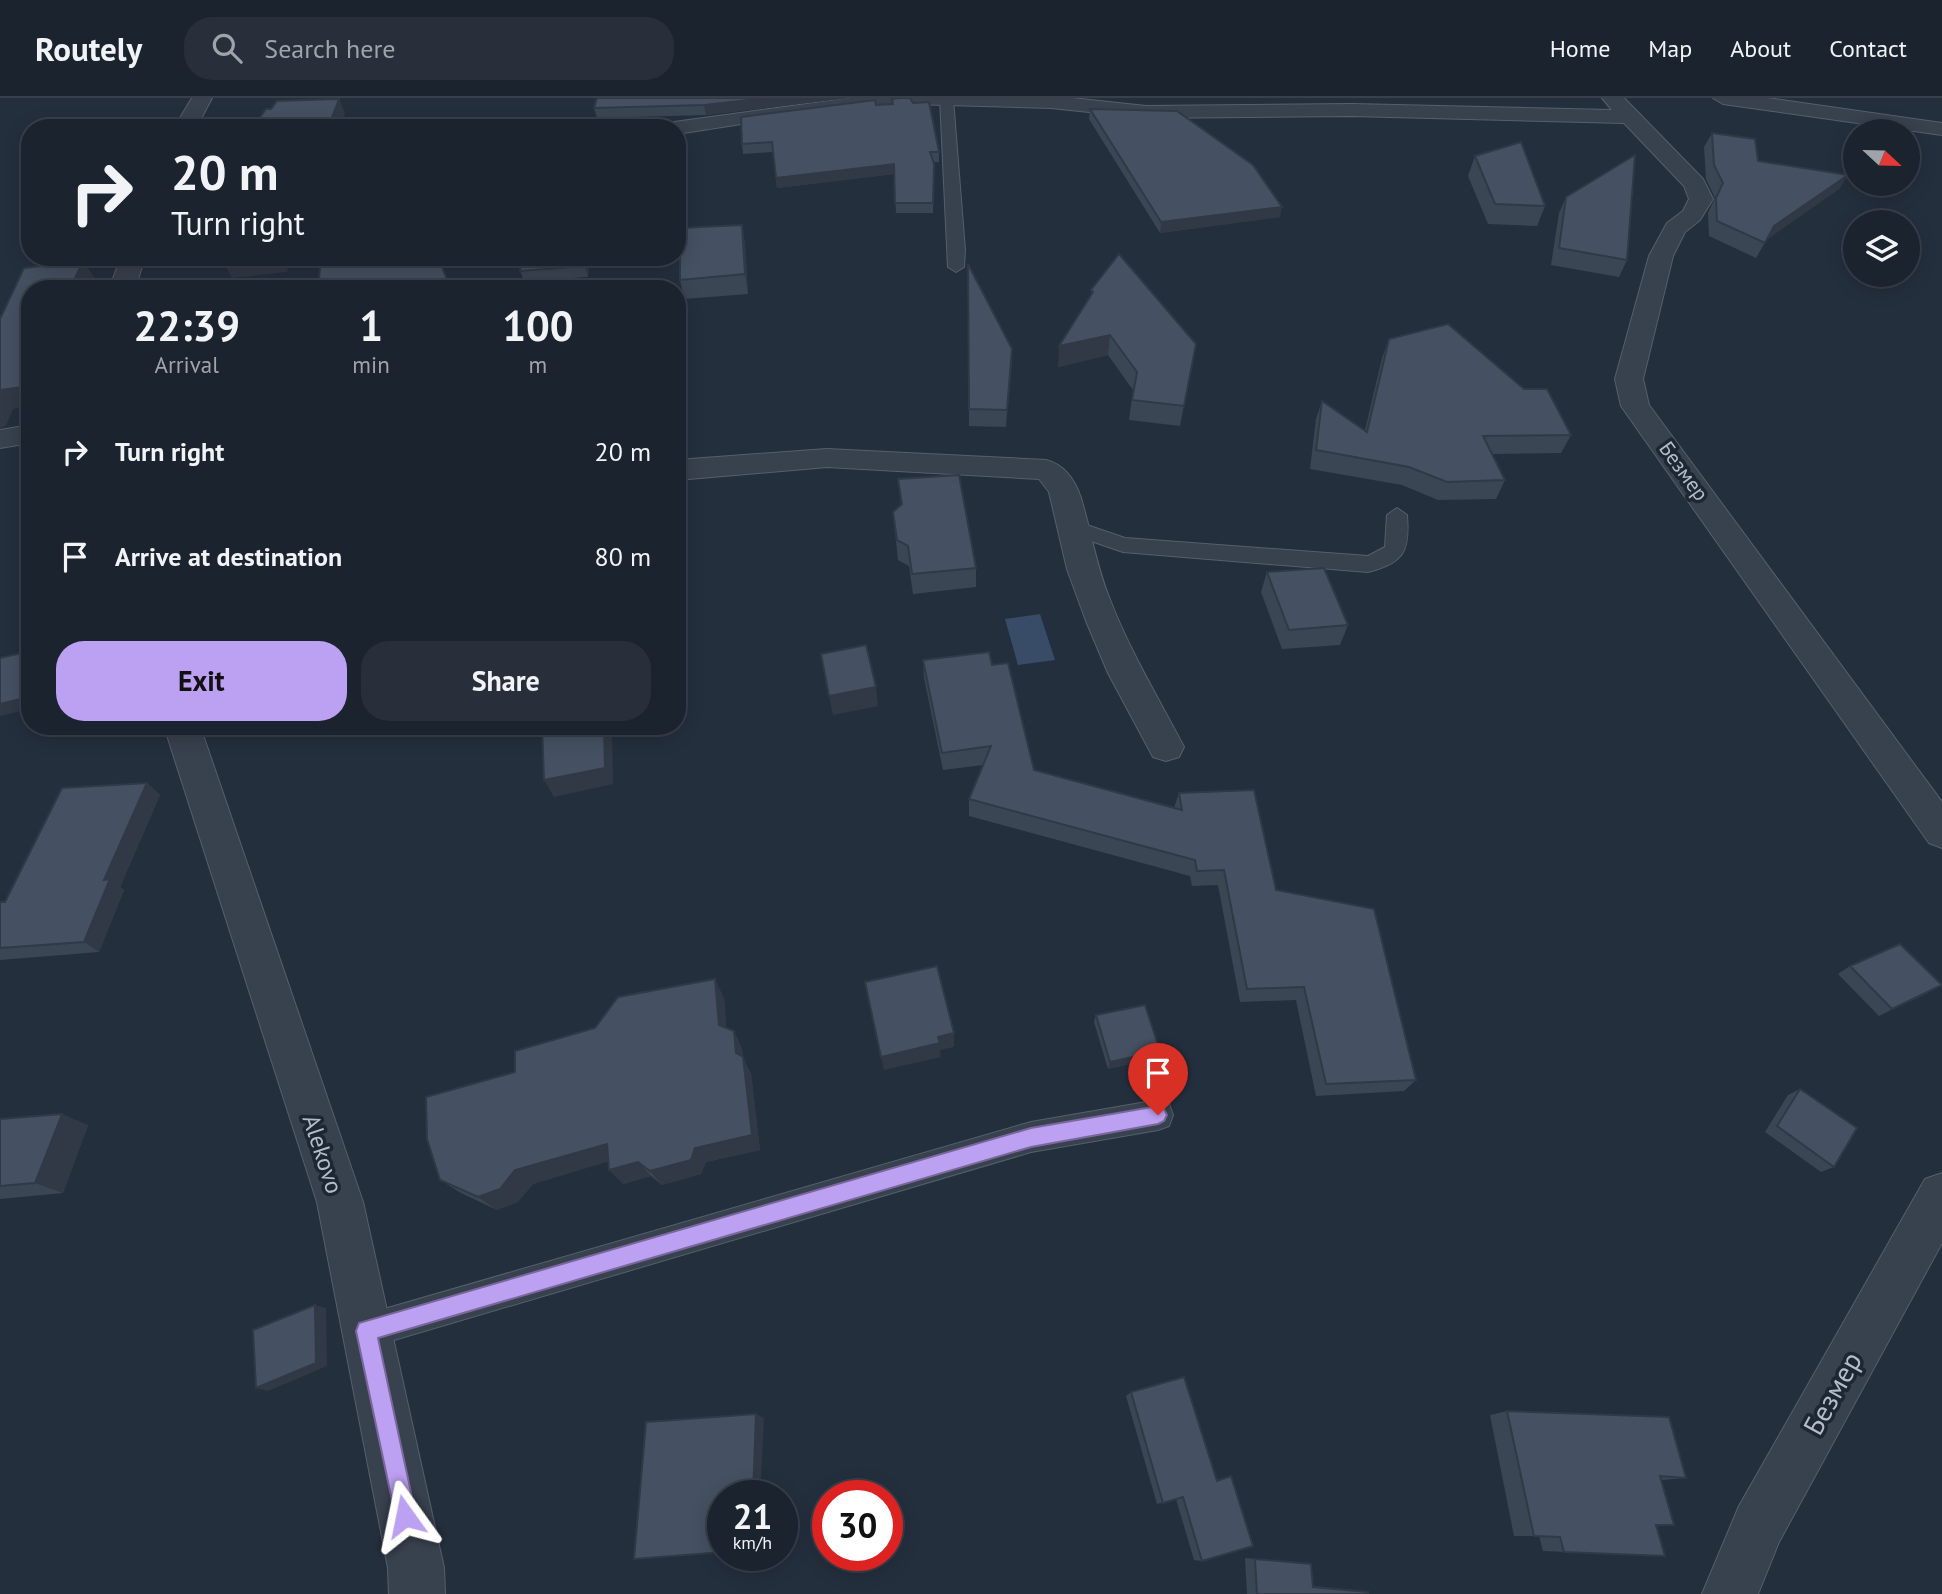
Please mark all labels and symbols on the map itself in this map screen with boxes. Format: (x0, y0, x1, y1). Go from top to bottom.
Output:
north arrow (1843, 119, 1920, 196)
street label: Безмер (1653, 436, 1715, 506)
pin (1128, 1043, 1188, 1115)
street label: Alekovo (296, 1111, 350, 1197)
street label: Безмер (1794, 1345, 1870, 1441)
position arrow (368, 1479, 442, 1553)
speed limit sign: 30 (812, 1480, 903, 1571)

